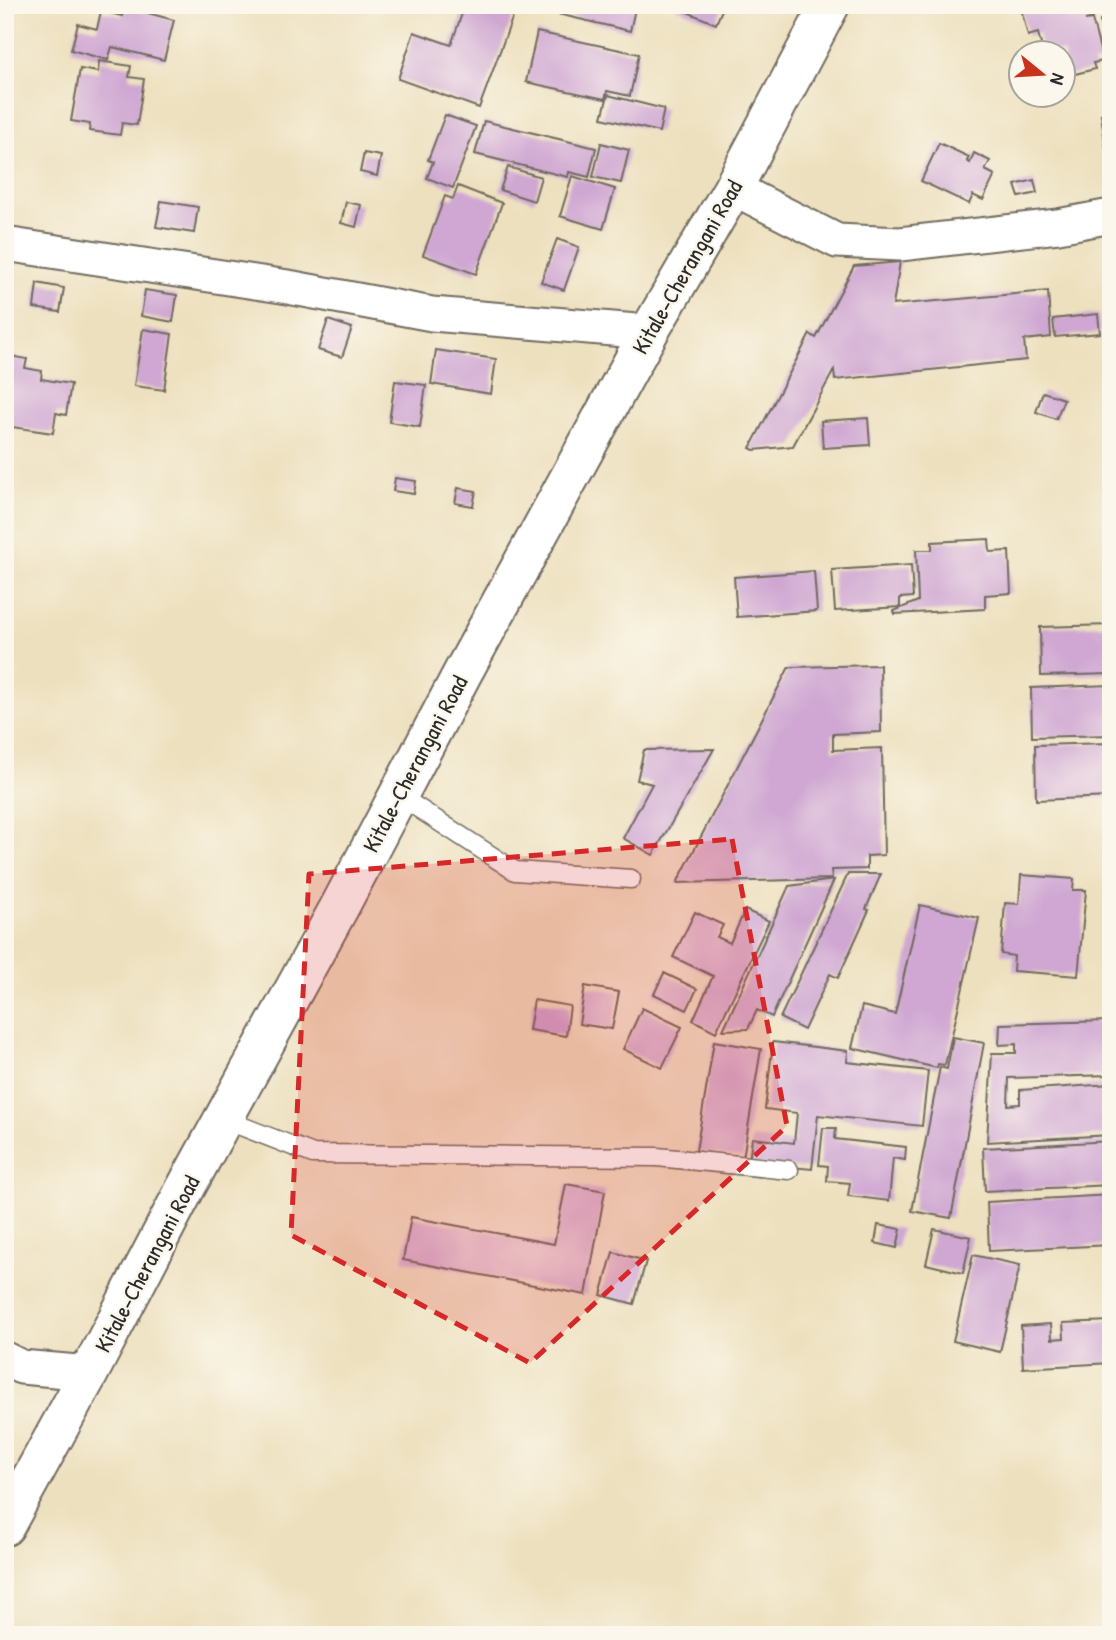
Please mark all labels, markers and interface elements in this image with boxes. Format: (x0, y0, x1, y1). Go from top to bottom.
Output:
north arrow (1007, 38, 1078, 108)
text: N (1044, 70, 1072, 88)
street label: Kitale-Cherangani Road (624, 174, 749, 359)
street label: Kitale-Cherangani Road (355, 670, 474, 858)
street label: Kitale-Cherangani Road (87, 1170, 206, 1358)

